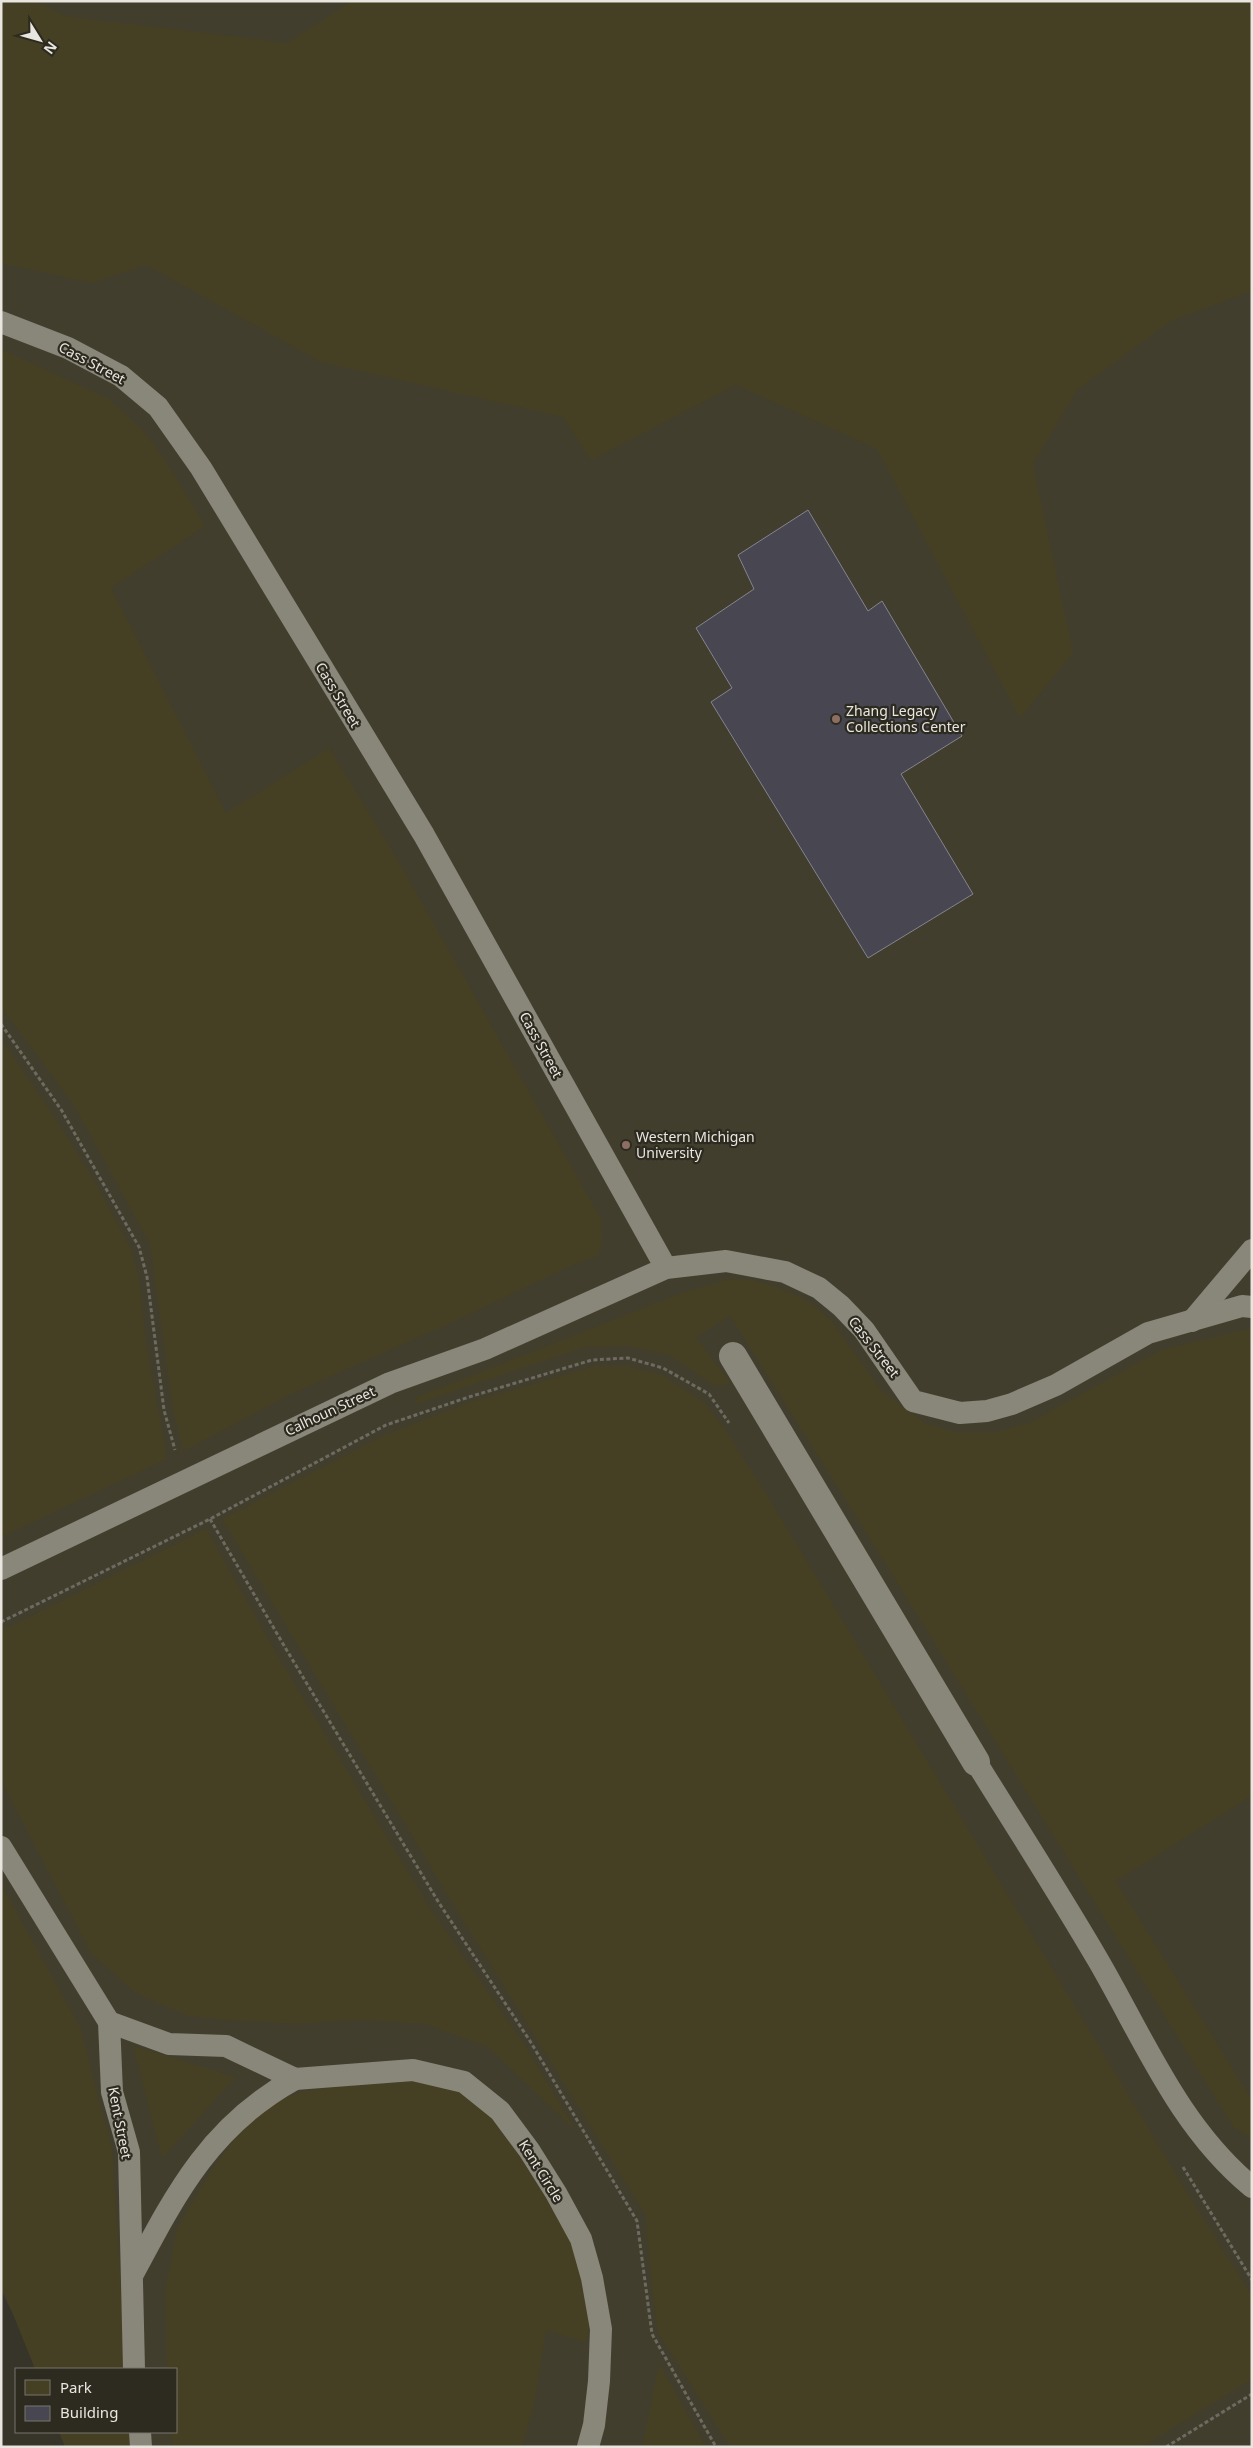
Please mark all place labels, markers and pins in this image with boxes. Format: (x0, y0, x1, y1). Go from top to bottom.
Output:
place label: Zhang Legacy Collections Center (846, 701, 966, 736)
marker: Zhang Legacy Collections Center (830, 713, 842, 725)
place label: Western Michigan University (636, 1127, 755, 1162)
marker: Western Michigan University (620, 1139, 632, 1151)

